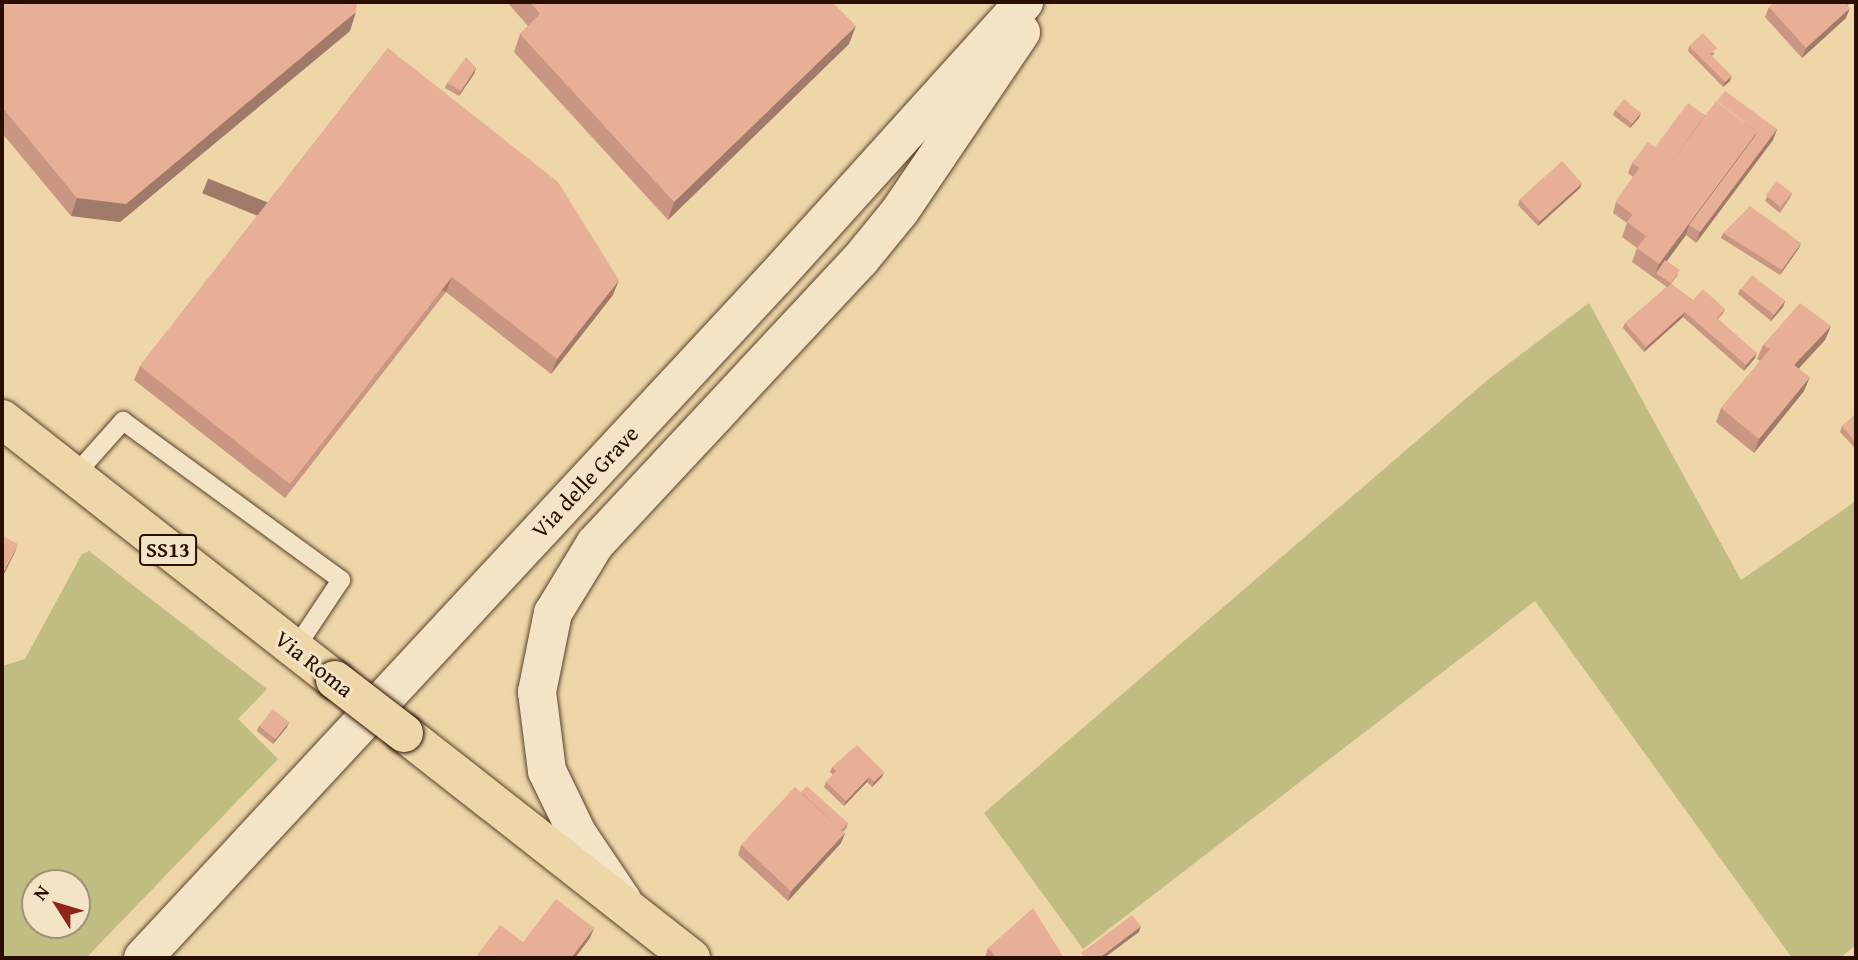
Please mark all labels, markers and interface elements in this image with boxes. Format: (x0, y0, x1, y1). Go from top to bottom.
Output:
street label: Via delle Grave (526, 420, 644, 544)
road number: SS13 (138, 532, 198, 568)
street label: Via Roma (269, 625, 359, 703)
north arrow (21, 869, 91, 939)
text: N (26, 879, 56, 906)

